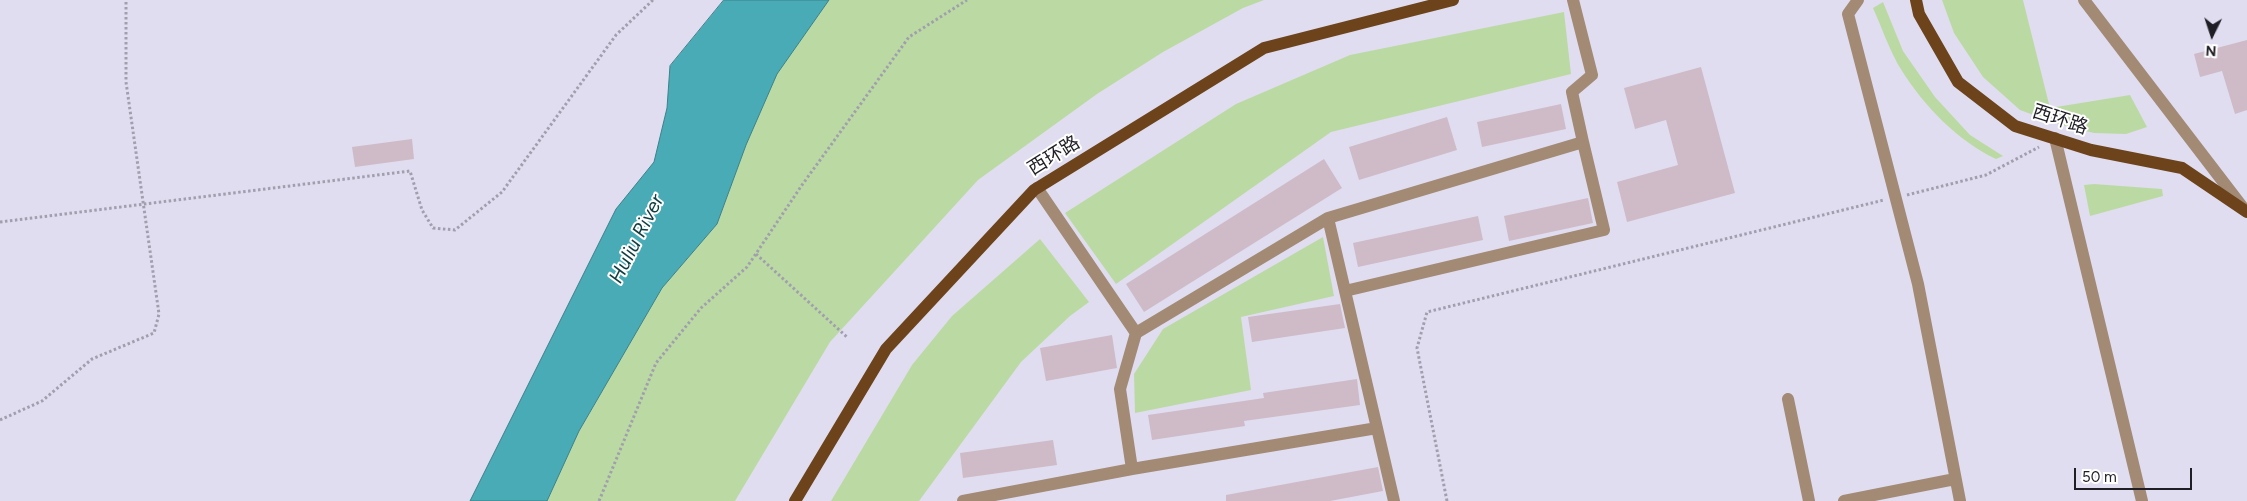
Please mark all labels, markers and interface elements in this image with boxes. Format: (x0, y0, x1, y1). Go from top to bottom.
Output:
north arrow (2187, 10, 2237, 60)
text: N (2205, 42, 2217, 59)
street label: 西环路 (2029, 100, 2091, 140)
street label: 西环路 (1024, 131, 1084, 181)
water label: Huliu River (604, 191, 670, 287)
scale bar (2077, 458, 2194, 490)
text: 50 m (2082, 468, 2117, 486)

